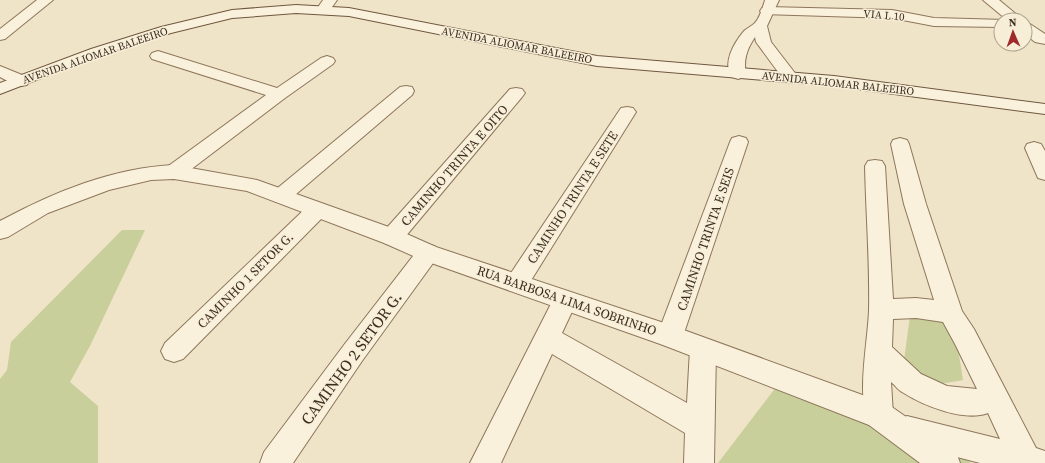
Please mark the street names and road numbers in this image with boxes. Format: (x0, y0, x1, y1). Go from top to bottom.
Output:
street label: VIA L 10 (863, 6, 906, 25)
street label: AVENIDA ALIOMAR BALEEIRO (20, 23, 170, 87)
street label: AVENIDA ALIOMAR BALEEIRO (440, 24, 594, 67)
street label: AVENIDA ALIOMAR BALEEIRO (761, 68, 915, 99)
street label: CAMINHO TRINTA E OITO (397, 101, 512, 230)
street label: CAMINHO TRINTA E SETE (523, 128, 622, 267)
street label: CAMINHO TRINTA E SEIS (673, 165, 738, 313)
street label: CAMINHO 1 SETOR G. (194, 229, 297, 332)
street label: RUA BARBOSA LIMA SOBRINHO (475, 262, 659, 339)
street label: CAMINHO 2 SETOR G. (295, 287, 407, 429)

